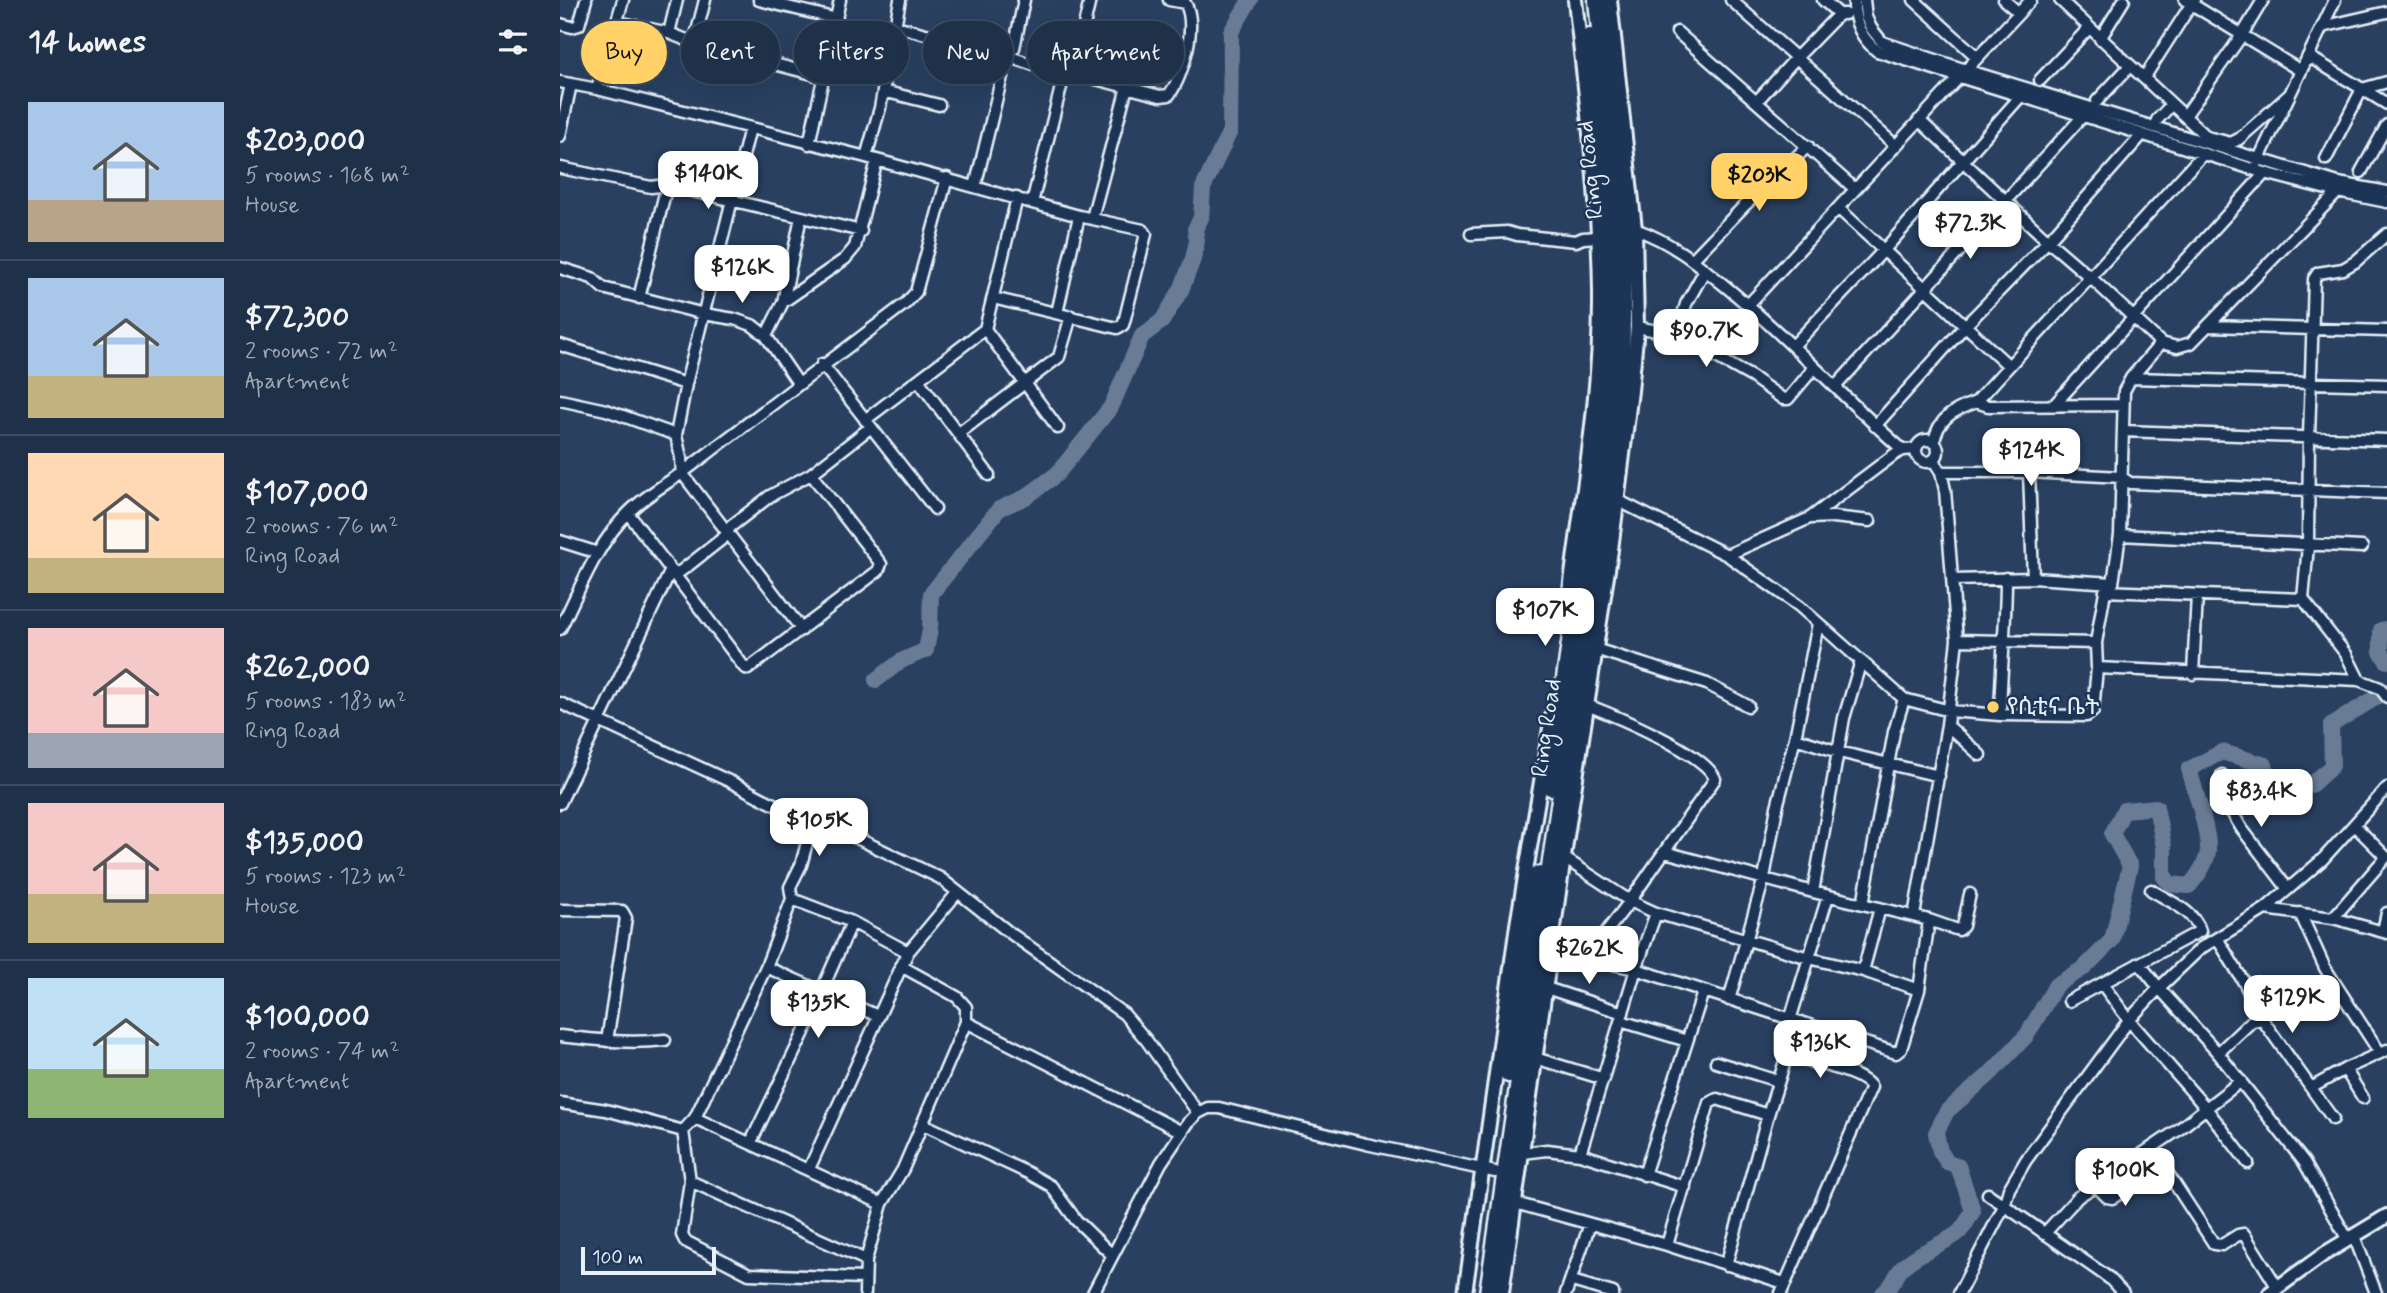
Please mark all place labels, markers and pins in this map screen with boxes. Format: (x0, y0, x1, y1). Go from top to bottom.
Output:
pin: $140K (659, 152, 757, 211)
pin: $203K (1710, 154, 1808, 213)
pin: $72.3K (1913, 202, 2027, 261)
pin: $126K (693, 246, 791, 305)
pin: $90.7K (1649, 310, 1763, 369)
pin: $124K (1982, 428, 2080, 488)
pin: $107K (1496, 588, 1594, 648)
place label: የሲቲና ቤት (2007, 692, 2100, 723)
marker: የሲቲና ቤት (1985, 699, 2001, 715)
pin: $83.4K (2204, 770, 2318, 829)
pin: $105K (770, 798, 868, 858)
pin: $262K (1540, 926, 1638, 986)
pin: $129K (2243, 976, 2341, 1035)
pin: $135K (769, 981, 867, 1040)
pin: $136K (1771, 1020, 1869, 1080)
pin: $100K (2076, 1148, 2174, 1208)

